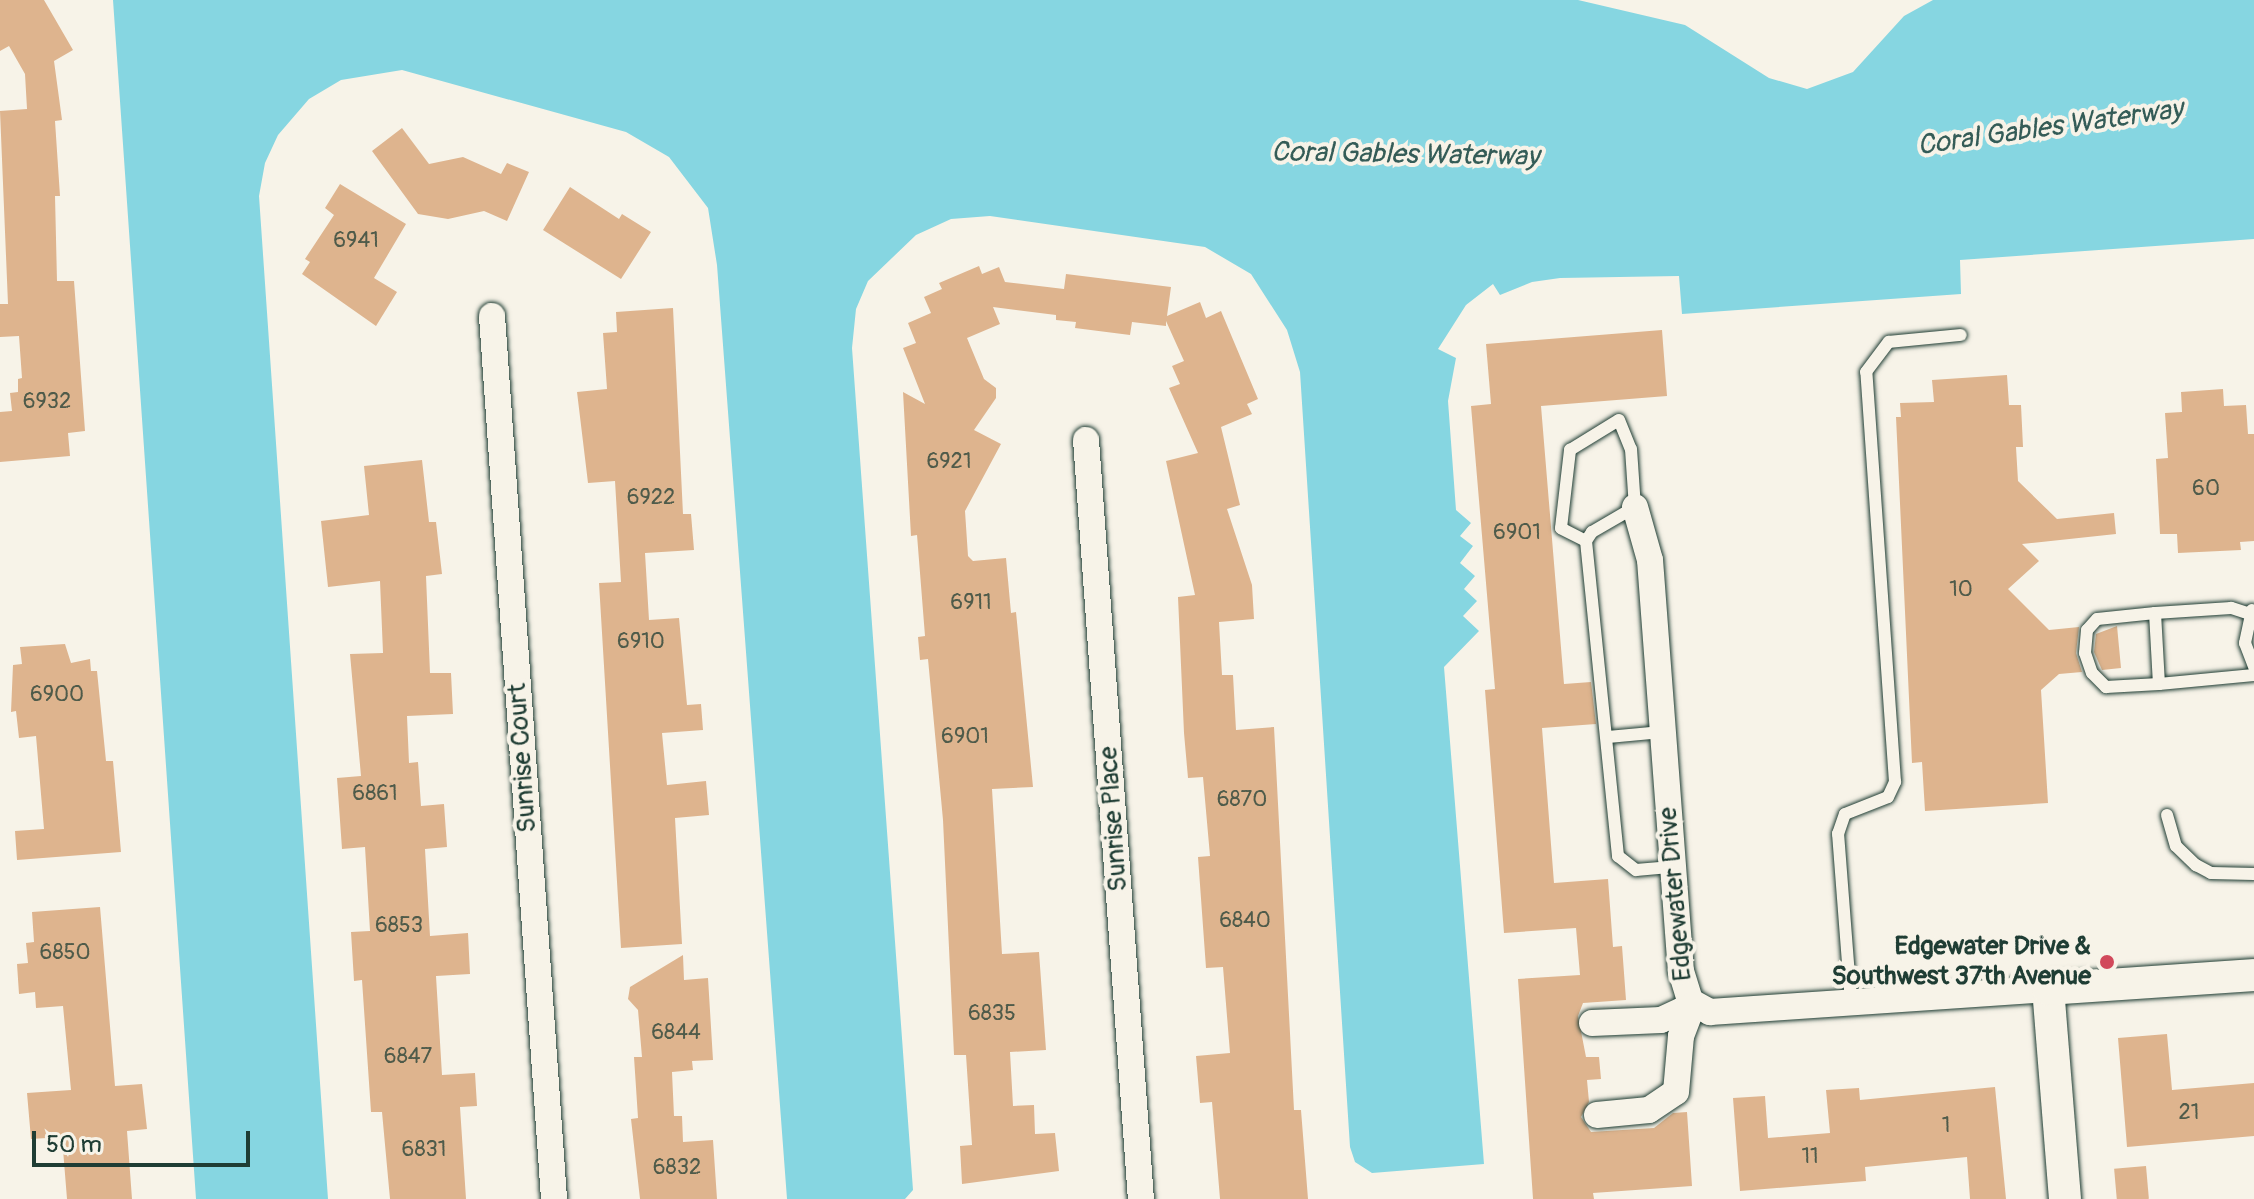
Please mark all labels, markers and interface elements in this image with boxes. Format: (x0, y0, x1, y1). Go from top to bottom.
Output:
water label: Coral Gables Waterway (1915, 93, 2185, 163)
water label: Coral Gables Waterway (1271, 136, 1539, 174)
house number: 6941 (333, 228, 379, 254)
house number: 6932 (23, 389, 71, 415)
house number: 6921 (926, 449, 972, 475)
house number: 60 (2192, 476, 2220, 502)
house number: 6922 (627, 485, 675, 511)
house number: 6901 (1493, 520, 1541, 546)
house number: 10 (1949, 577, 1973, 603)
house number: 6911 (950, 590, 992, 616)
house number: 6910 (617, 629, 665, 655)
house number: 6900 (30, 682, 84, 708)
street label: Sunrise Court (502, 682, 544, 834)
house number: 6901 (941, 724, 989, 750)
street label: Sunrise Place (1093, 745, 1135, 893)
house number: 6861 (352, 781, 398, 807)
house number: 6870 (1217, 787, 1267, 813)
street label: Edgewater Drive (1653, 806, 1699, 982)
house number: 6840 (1219, 908, 1271, 934)
house number: 6853 (375, 913, 423, 939)
place label: Edgewater Drive & Southwest 37th Avenue (1832, 931, 2091, 992)
house number: 6850 (40, 940, 90, 966)
marker: Edgewater Drive & Southwest 37th Avenue (2098, 953, 2116, 971)
house number: 6835 (968, 1001, 1016, 1027)
house number: 6844 (651, 1020, 701, 1046)
house number: 6847 (384, 1044, 432, 1070)
house number: 21 (2179, 1100, 2199, 1126)
house number: 1 (1942, 1113, 1950, 1139)
scale bar (36, 1115, 254, 1165)
text: 50 m (46, 1130, 102, 1159)
house number: 6831 (402, 1137, 446, 1163)
house number: 11 (1801, 1144, 1819, 1170)
house number: 6832 (653, 1155, 701, 1181)

